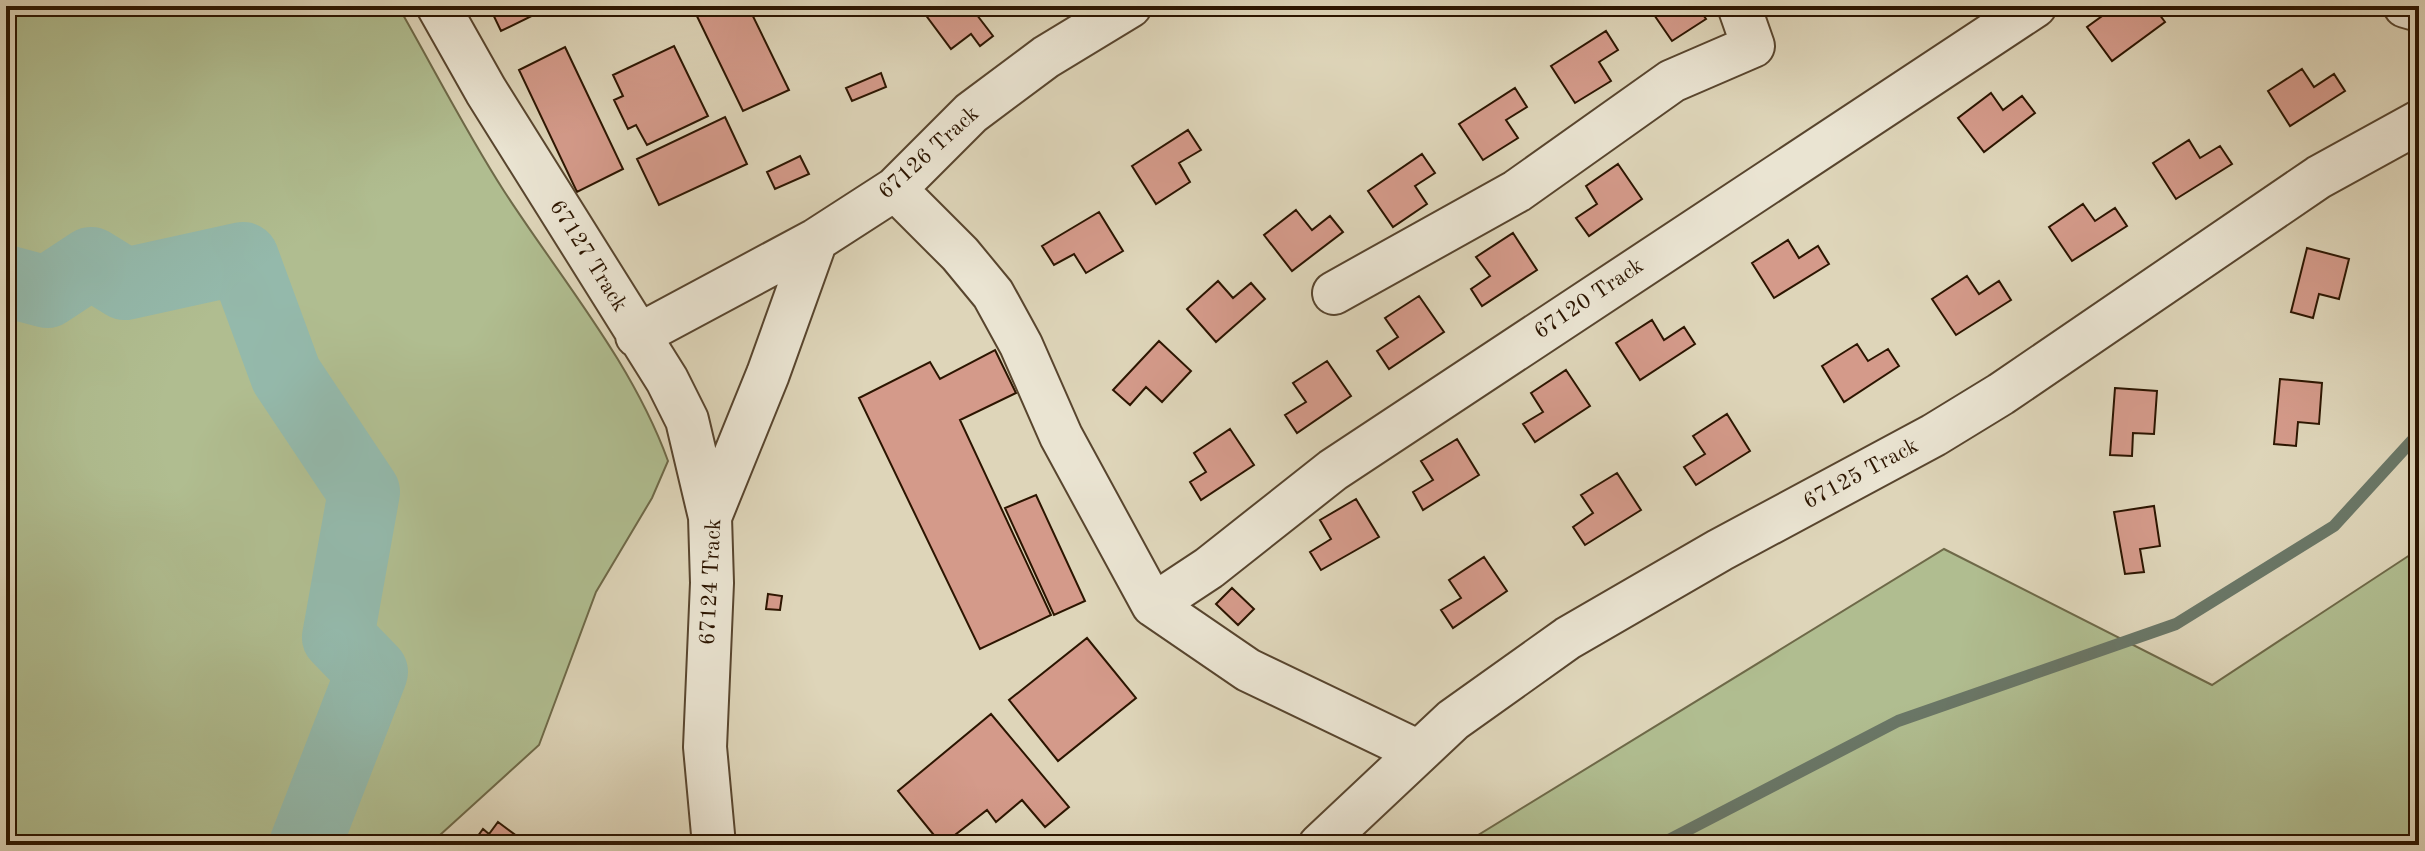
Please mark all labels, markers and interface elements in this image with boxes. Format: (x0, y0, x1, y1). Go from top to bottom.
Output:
street label: 67126 Track (875, 102, 983, 204)
street label: 67127 Track (545, 196, 631, 316)
street label: 67120 Track (1530, 254, 1648, 344)
street label: 67125 Track (1800, 435, 1922, 513)
street label: 67124 Track (697, 518, 725, 646)

